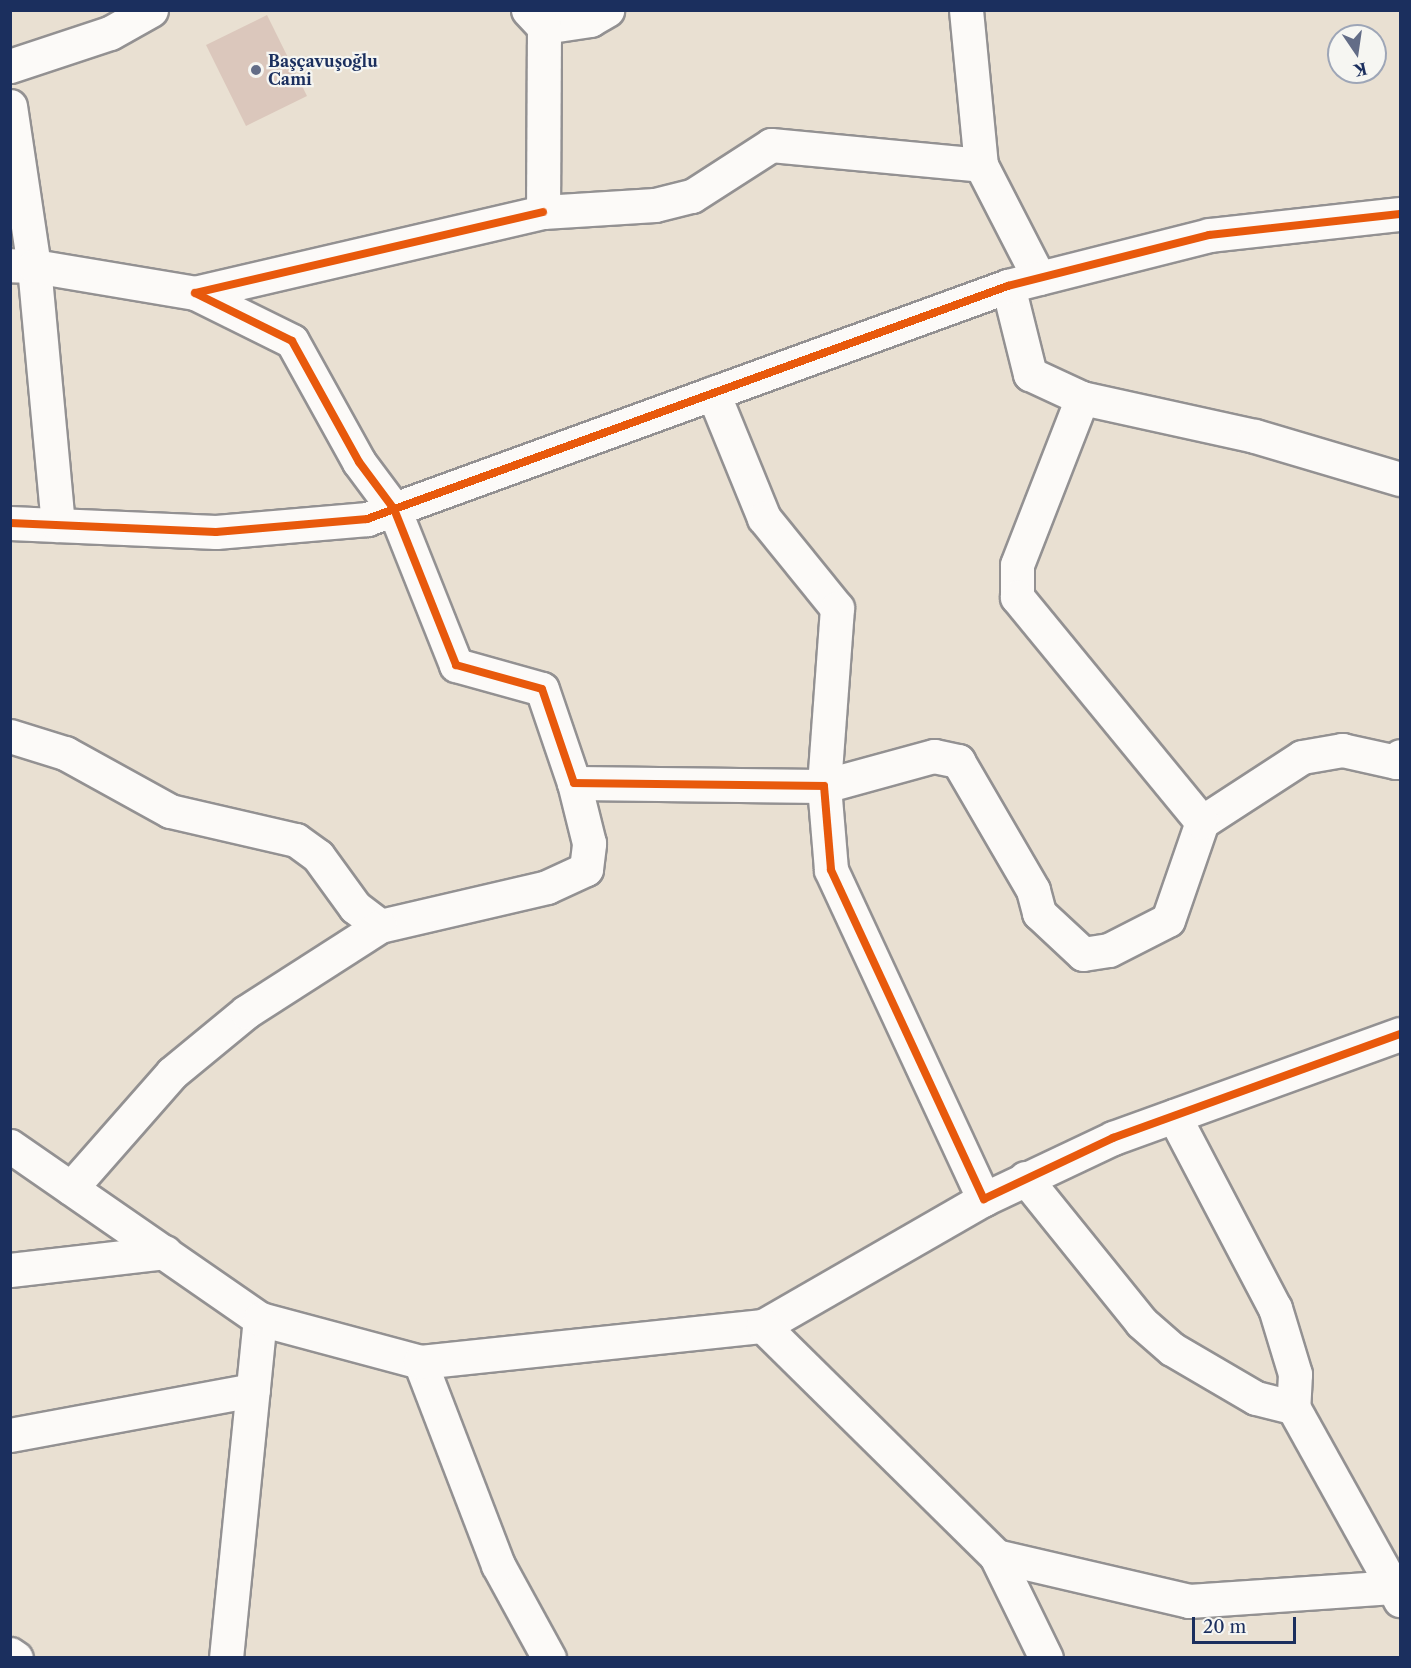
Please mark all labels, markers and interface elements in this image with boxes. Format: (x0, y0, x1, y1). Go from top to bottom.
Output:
north arrow (1327, 24, 1387, 84)
place label: Başçavuşoğlu Cami (268, 51, 378, 89)
text: K (1352, 58, 1369, 81)
marker: Başçavuşoğlu Cami (249, 63, 263, 77)
scale bar (1195, 1605, 1298, 1643)
text: 20 m (1203, 1616, 1246, 1638)

